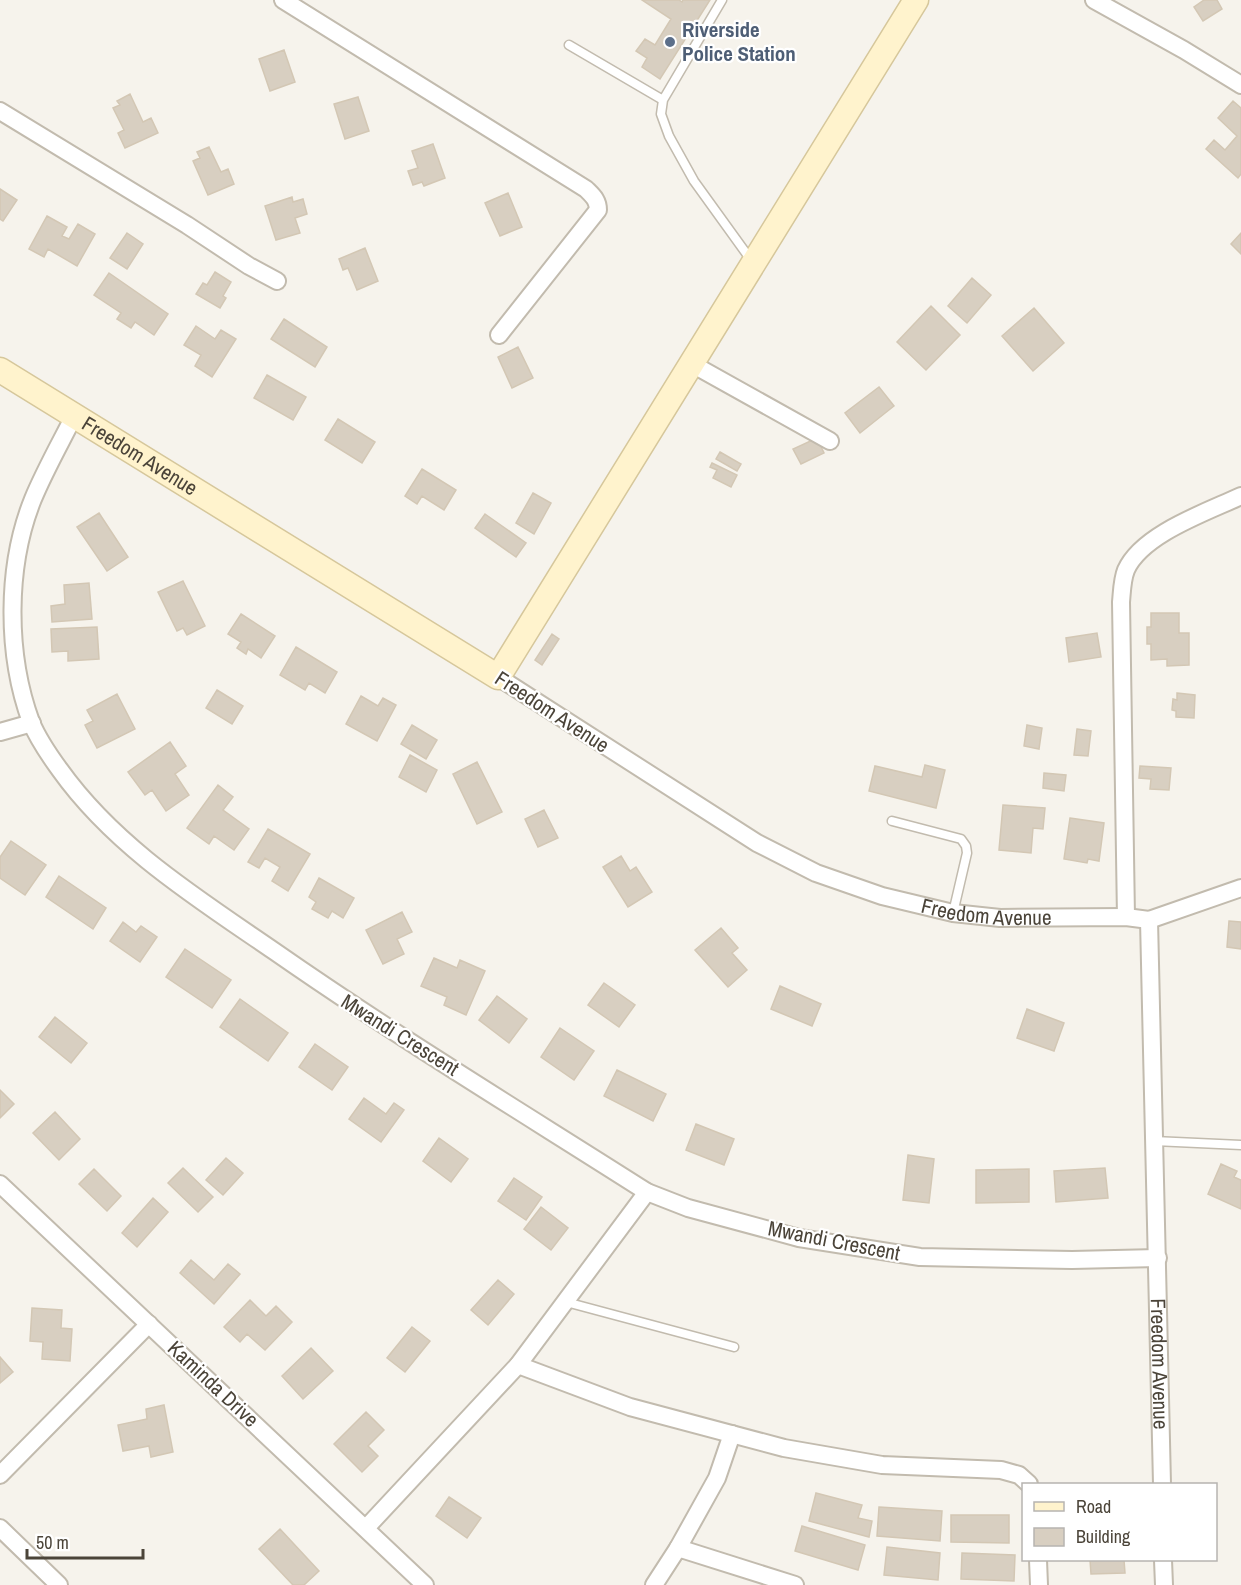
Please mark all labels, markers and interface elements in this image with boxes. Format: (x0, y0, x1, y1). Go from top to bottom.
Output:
place label: Riverside Police Station (682, 15, 796, 68)
marker: Riverside Police Station (663, 35, 677, 49)
street label: Freedom Avenue (77, 409, 203, 502)
street label: Freedom Avenue (490, 664, 615, 759)
street label: Freedom Avenue (918, 891, 1052, 932)
street label: Mwandi Crescent (336, 987, 465, 1082)
street label: Mwandi Crescent (766, 1213, 903, 1268)
street label: Freedom Avenue (1144, 1298, 1176, 1430)
street label: Kaminda Drive (161, 1334, 265, 1433)
legend (1022, 1483, 1217, 1561)
text: Road (1076, 1494, 1111, 1519)
scale bar (27, 1522, 142, 1560)
text: Building (1076, 1524, 1131, 1549)
text: 50 m (36, 1530, 69, 1555)

